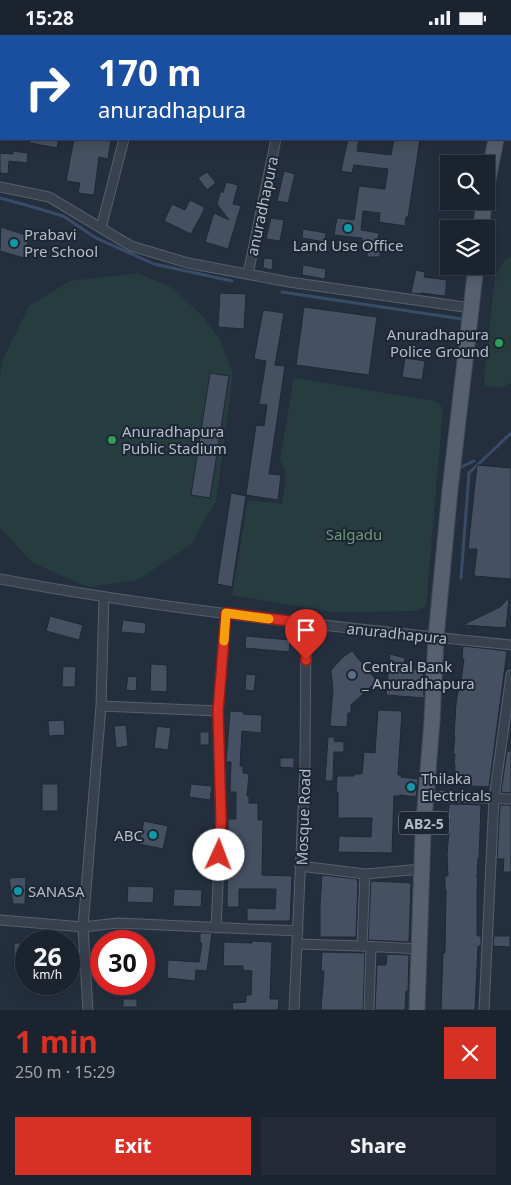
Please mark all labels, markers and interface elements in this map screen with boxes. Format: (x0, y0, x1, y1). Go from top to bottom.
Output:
text: 15:28 (25, 5, 74, 31)
text: 170 m (98, 49, 201, 96)
icon: right (15, 55, 80, 120)
text: anuradhapura (98, 94, 246, 124)
street label: anuradhapura (242, 155, 282, 257)
map controls (440, 155, 495, 275)
button: search (440, 155, 495, 210)
button: layers (440, 220, 495, 275)
marker: Land Use Office (342, 222, 354, 234)
place label: Prabavi Pre School (24, 224, 98, 261)
place label: Land Use Office (293, 235, 403, 255)
marker: Prabavi Pre School (8, 237, 20, 249)
place label: Anuradhapura Police Ground (387, 324, 489, 361)
marker: Anuradhapura Police Ground (493, 337, 505, 349)
place label: Anuradhapura Public Stadium (122, 421, 227, 458)
marker: Anuradhapura Public Stadium (106, 434, 118, 446)
park label: Salgadu (326, 524, 382, 544)
pin (285, 609, 327, 660)
icon: arrive (292, 616, 320, 644)
street label: anuradhapura (346, 618, 448, 648)
place label: Central Bank _ Anuradhapura (361, 656, 475, 693)
marker: Central Bank _ Anuradhapura (346, 669, 358, 681)
street label: Mosque Road (291, 768, 315, 866)
place label: Thilaka Electricals (421, 768, 491, 805)
marker: Thilaka Electricals (405, 781, 417, 793)
road number: AB2-5 (399, 811, 449, 835)
place label: ABC (114, 825, 144, 845)
position arrow (192, 828, 244, 880)
marker: ABC (147, 829, 159, 841)
place label: SANASA (28, 881, 85, 901)
marker: SANASA (12, 885, 24, 897)
speed limit sign: 30 (90, 930, 155, 995)
text: 26 (33, 939, 62, 973)
text: km/h (33, 966, 62, 983)
text: 1 min (15, 1021, 98, 1062)
button: close (444, 1027, 496, 1079)
text: 250 m · 15:29 (15, 1061, 115, 1083)
button: Exit (15, 1117, 251, 1175)
button: Share (261, 1117, 496, 1175)

